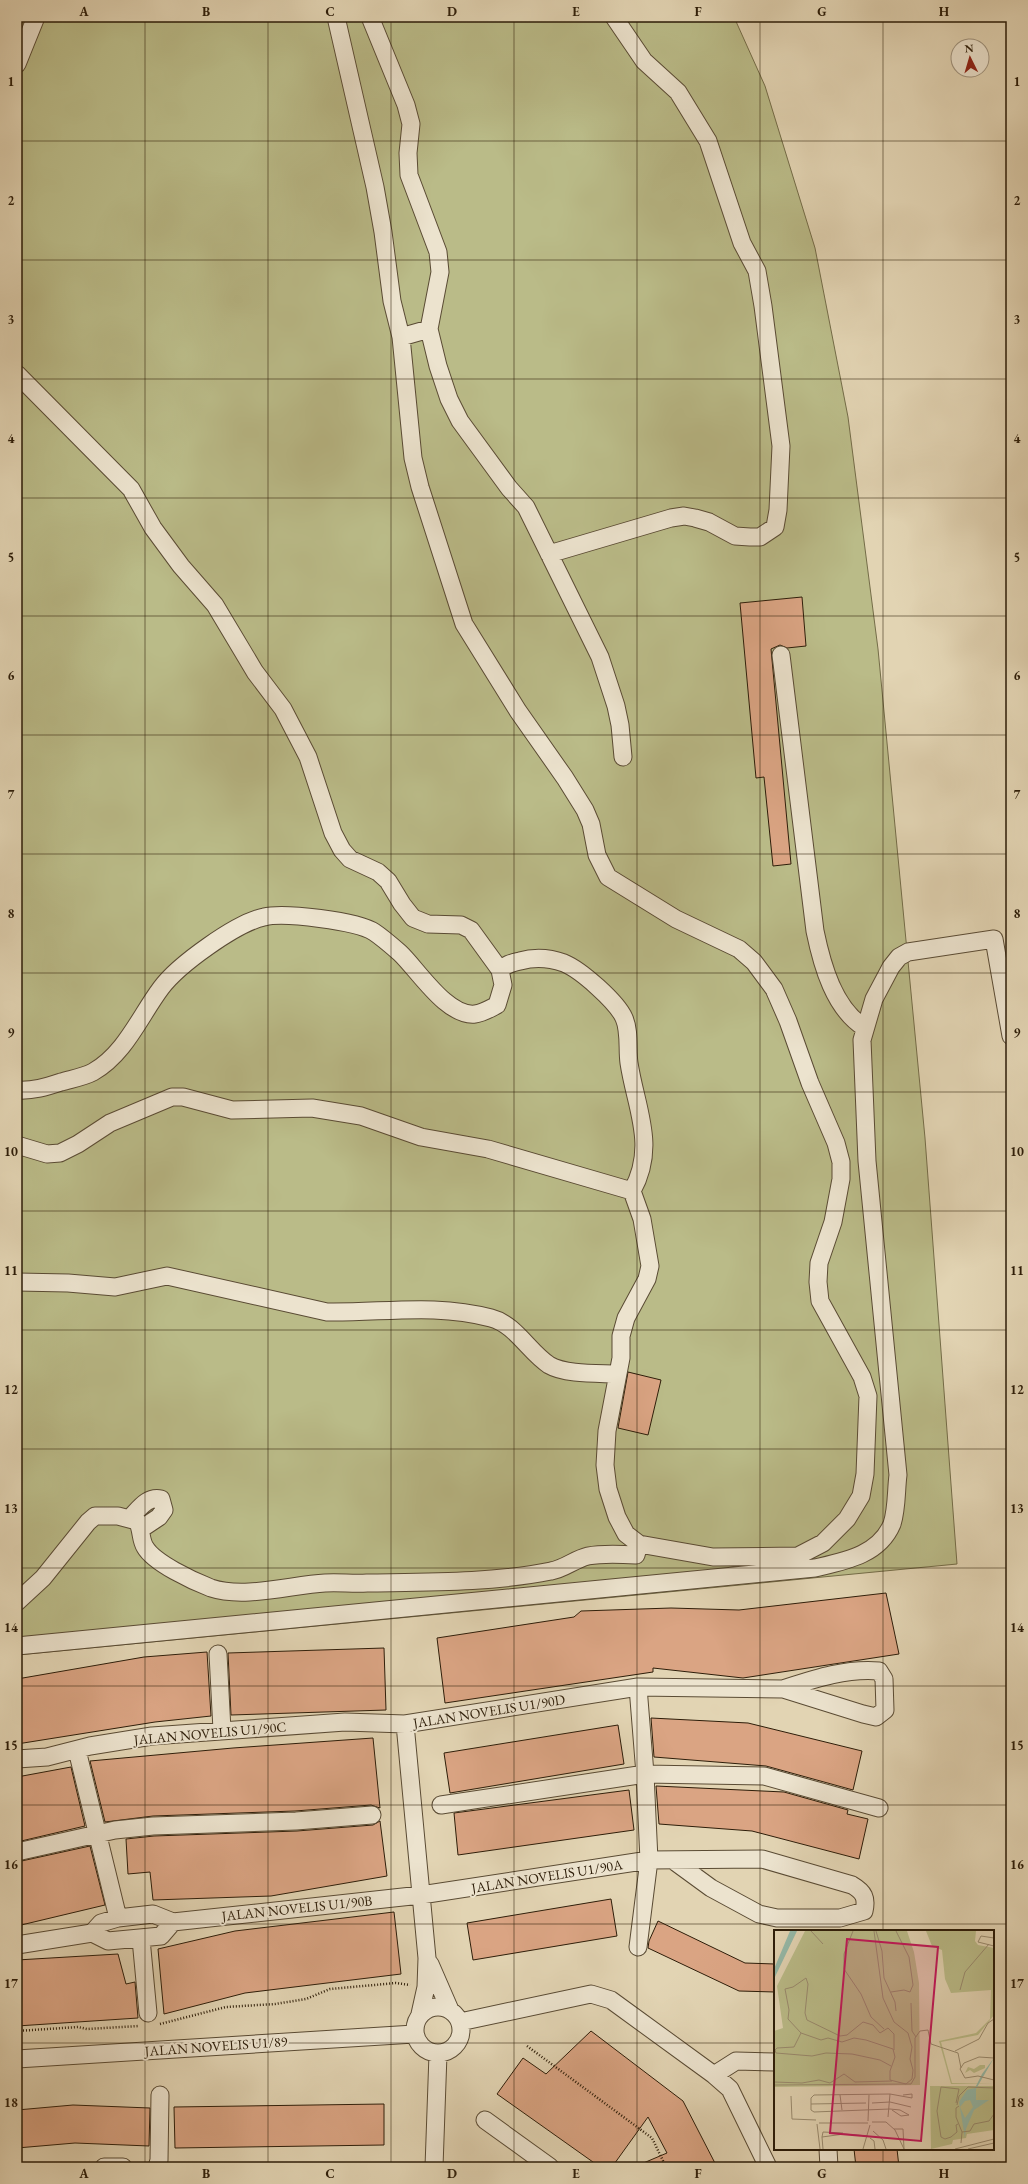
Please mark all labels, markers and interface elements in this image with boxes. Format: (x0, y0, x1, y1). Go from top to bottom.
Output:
text: A (78, 3, 89, 20)
text: B (202, 3, 210, 20)
text: C (325, 3, 335, 20)
text: D (447, 3, 457, 20)
text: E (572, 3, 580, 20)
text: F (694, 3, 702, 20)
text: G (817, 3, 827, 20)
text: H (939, 3, 950, 20)
north arrow (950, 38, 990, 78)
text: N (964, 41, 974, 55)
text: 1 (8, 73, 15, 90)
text: 1 (1014, 73, 1021, 90)
text: 2 (8, 192, 15, 209)
text: 2 (1014, 192, 1021, 209)
text: 3 (8, 311, 15, 328)
text: 3 (1014, 311, 1021, 328)
text: 4 (8, 430, 15, 447)
text: 4 (1014, 430, 1021, 447)
text: 5 (8, 549, 14, 566)
text: 5 (1014, 549, 1020, 566)
text: 6 (8, 667, 15, 684)
text: 6 (1014, 667, 1021, 684)
text: 7 (8, 786, 15, 803)
text: 7 (1014, 786, 1021, 803)
text: 8 (8, 905, 15, 922)
text: 8 (1014, 905, 1021, 922)
text: 9 (8, 1024, 15, 1041)
text: 9 (1014, 1024, 1021, 1041)
text: 10 (4, 1143, 18, 1160)
text: 10 (1010, 1143, 1024, 1160)
text: 11 (4, 1262, 18, 1279)
text: 11 (1010, 1262, 1024, 1279)
text: 12 (4, 1381, 18, 1398)
text: 12 (1010, 1381, 1024, 1398)
text: 13 (4, 1500, 18, 1517)
text: 13 (1010, 1500, 1024, 1517)
text: 14 (4, 1619, 18, 1636)
text: 14 (1010, 1619, 1024, 1636)
street label: JALAN NOVELIS U1/90D (411, 1690, 567, 1732)
street label: JALAN NOVELIS U1/90C (132, 1717, 287, 1749)
text: 15 (4, 1737, 18, 1754)
text: 15 (1010, 1737, 1024, 1754)
street label: JALAN NOVELIS U1/90A (469, 1855, 624, 1897)
text: 16 (4, 1856, 18, 1873)
text: 16 (1010, 1856, 1024, 1873)
street label: JALAN NOVELIS U1/90B (220, 1891, 373, 1925)
inset map (774, 1930, 994, 2150)
text: 17 (4, 1975, 18, 1992)
text: 17 (1010, 1975, 1024, 1992)
street label: JALAN NOVELIS U1/89 (143, 2032, 288, 2060)
text: 18 (4, 2094, 18, 2111)
text: 18 (1010, 2094, 1024, 2111)
text: A (78, 2165, 89, 2182)
text: B (202, 2165, 210, 2182)
text: C (325, 2165, 335, 2182)
text: D (447, 2165, 457, 2182)
text: E (572, 2165, 580, 2182)
text: F (694, 2165, 702, 2182)
text: G (817, 2165, 827, 2182)
text: H (939, 2165, 950, 2182)

